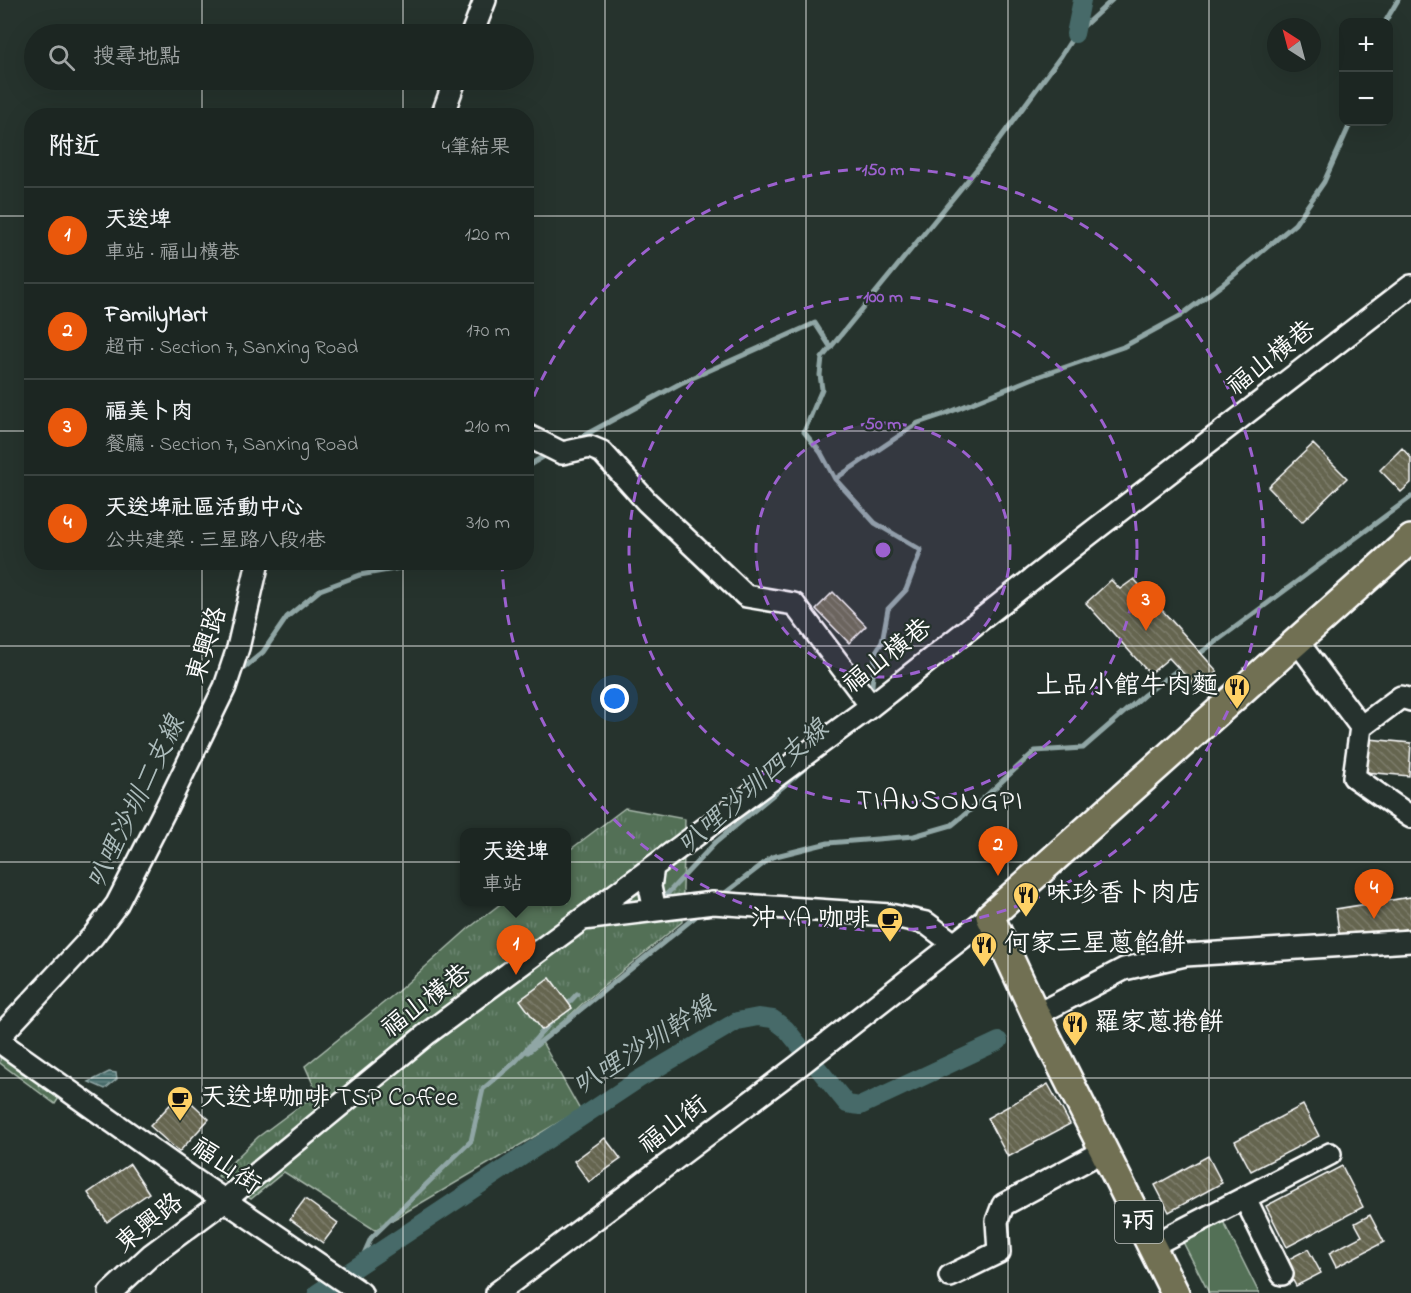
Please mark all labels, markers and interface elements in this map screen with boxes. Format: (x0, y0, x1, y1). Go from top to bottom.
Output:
north arrow (1267, 18, 1321, 72)
map controls (1339, 18, 1393, 126)
button: + (1339, 18, 1393, 72)
search box (24, 24, 534, 90)
icon: search (45, 41, 78, 74)
text: 搜尋地點 (93, 42, 181, 74)
button: − (1339, 72, 1393, 126)
text: 附近 (48, 129, 100, 167)
text: 4筆結果 (442, 134, 510, 163)
text: 150 m (862, 158, 904, 184)
text: 天送埤 (105, 205, 171, 237)
text: 1 (64, 221, 71, 250)
text: 120 m (465, 221, 510, 250)
text: 車站 · 福山橫巷 (105, 239, 239, 268)
text: 100 m (863, 285, 903, 311)
text: FamilyMart (105, 300, 208, 332)
street label: 福山橫巷 (1219, 312, 1325, 406)
text: 2 (63, 317, 72, 346)
text: 170 m (466, 317, 510, 346)
text: 超市 · Section 7, SanXing Road (105, 334, 358, 363)
text: 福美卜肉 (105, 397, 193, 429)
text: 50 m (865, 412, 901, 438)
text: 3 (63, 413, 72, 442)
text: 210 m (465, 413, 510, 442)
text: 餐廳 · Section 7, SanXing Road (105, 431, 358, 460)
text: 天送埤社區活動中心 (105, 493, 303, 525)
text: 4 (63, 509, 72, 538)
text: 310 m (466, 509, 510, 538)
text: 公共建築 · 三星路八段1巷 (105, 527, 326, 556)
centre of rings (873, 540, 893, 560)
pin: 3 (1126, 582, 1166, 631)
street label: 東興路 (178, 602, 238, 688)
street label: 福山橫巷 (835, 610, 941, 704)
place label: 上品小館牛肉麵 (1036, 668, 1218, 706)
restaurant icon: 上品小館牛肉麵 (1222, 672, 1252, 710)
your location (600, 684, 629, 713)
water label: 叭哩沙圳二支線 (78, 708, 197, 896)
water label: 叭哩沙圳四支線 (670, 710, 840, 865)
district label: TIANSONGPI (856, 782, 1024, 823)
pin: 2 (978, 826, 1018, 876)
popup (460, 828, 571, 906)
text: 天送埤 (482, 837, 549, 869)
pin: 4 (1354, 870, 1394, 919)
text: 車站 (482, 871, 522, 900)
place label: 味珍香卜肉店 (1046, 876, 1202, 914)
restaurant icon: 味珍香卜肉店 (1011, 880, 1041, 918)
place label: 沖 YA 咖啡 (751, 901, 870, 939)
cafe icon: 沖 YA 咖啡 (875, 905, 905, 943)
pin: 1 (496, 926, 536, 975)
place label: 何家三星蔥餡餅 (1004, 926, 1186, 964)
restaurant icon: 何家三星蔥餡餅 (969, 930, 999, 968)
street label: 福山橫巷 (374, 956, 480, 1048)
water label: 叭哩沙圳幹線 (566, 986, 726, 1106)
place label: 羅家蔥捲餅 (1094, 1005, 1224, 1043)
restaurant icon: 羅家蔥捲餅 (1060, 1009, 1090, 1047)
place label: 天送埤咖啡 TSP Coffee (200, 1080, 458, 1118)
cafe icon: 天送埤咖啡 TSP Coffee (165, 1084, 195, 1122)
street label: 福山街 (631, 1087, 717, 1165)
street label: 福山街 (182, 1129, 268, 1205)
street label: 東興路 (108, 1185, 192, 1263)
road number: 7丙 (1115, 1201, 1163, 1243)

